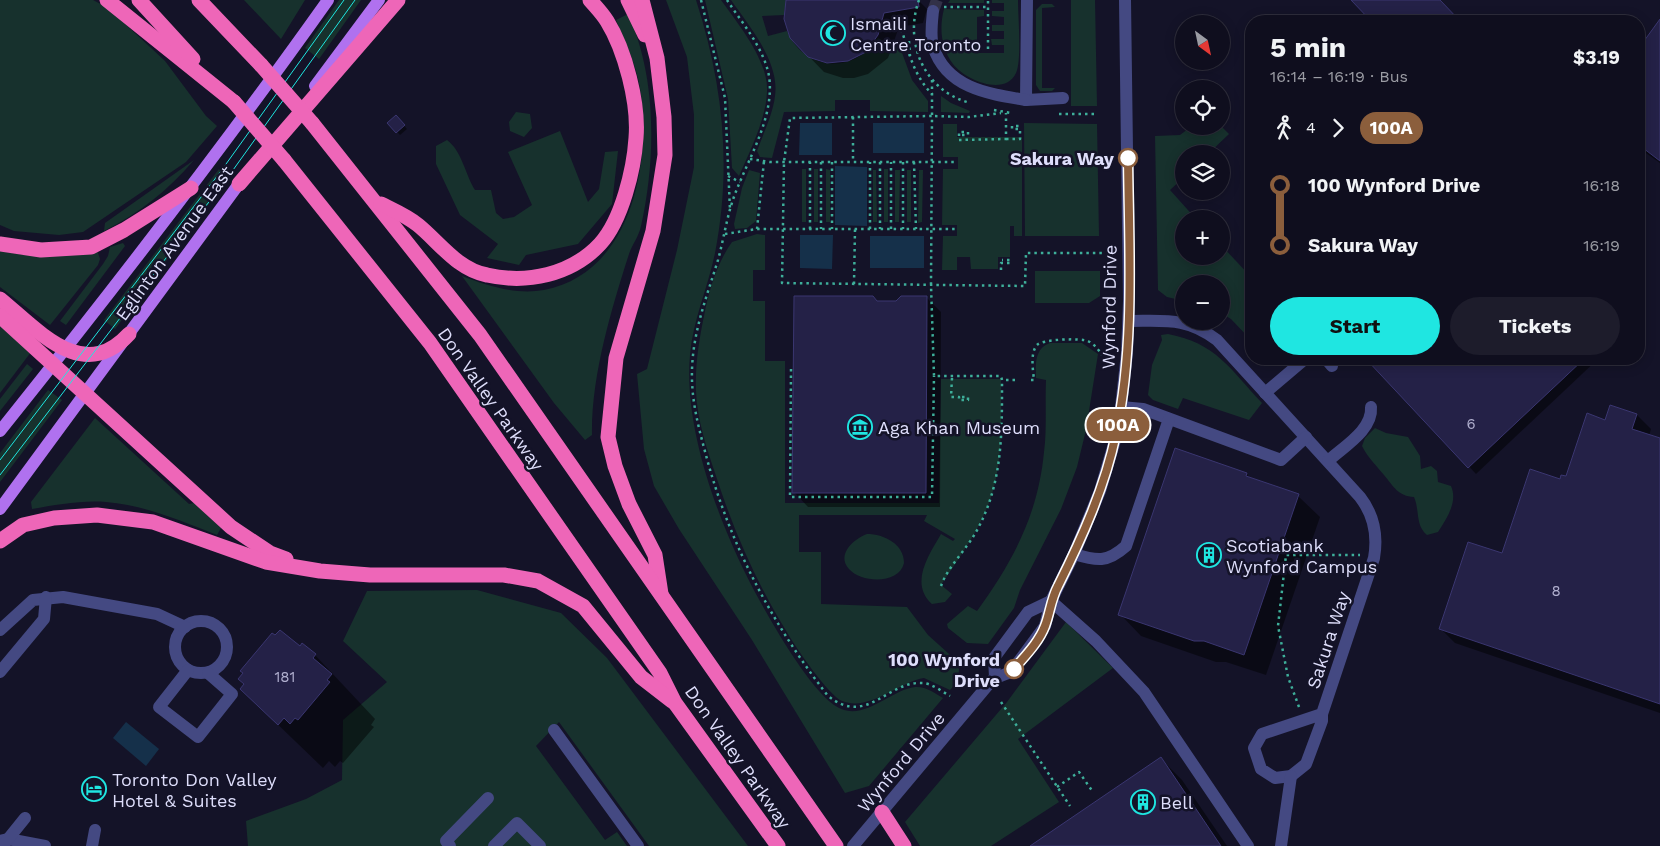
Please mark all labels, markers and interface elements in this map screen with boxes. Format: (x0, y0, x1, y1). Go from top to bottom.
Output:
place label: Ismaili Centre Toronto (850, 13, 981, 55)
north arrow (1175, 15, 1230, 70)
map controls (1175, 15, 1230, 330)
mosque icon: Ismaili Centre Toronto (820, 20, 846, 46)
text: 5 min (1270, 31, 1346, 64)
text: $3.19 (1573, 46, 1620, 69)
text: 16:14 – 16:19 · Bus (1270, 67, 1408, 86)
button: locate (1175, 80, 1230, 135)
icon: walk (1270, 114, 1298, 142)
icon: forward (1324, 114, 1352, 142)
text: 100A (1370, 117, 1413, 138)
text: 4 (1306, 118, 1316, 137)
button: layers (1175, 145, 1230, 200)
place label: Sakura Way (1010, 148, 1115, 169)
marker: Sakura Way (1118, 148, 1138, 168)
street label: Eglinton Avenue East (111, 161, 237, 324)
text: 100 Wynford Drive (1308, 174, 1480, 197)
text: 16:18 (1583, 176, 1620, 195)
button: + (1175, 210, 1230, 265)
text: Sakura Way (1308, 234, 1418, 257)
text: 16:19 (1583, 236, 1620, 255)
street label: Wynford Drive (1097, 245, 1121, 369)
button: − (1175, 275, 1230, 330)
button: Start (1270, 297, 1440, 355)
button: Tickets (1450, 297, 1620, 355)
street label: Don Valley Parkway (434, 323, 549, 475)
line badge: 100A (1083, 409, 1153, 441)
museum icon: Aga Khan Museum (847, 414, 873, 440)
text: 100A (1096, 414, 1140, 435)
house number: 6 (1466, 415, 1476, 433)
place label: Aga Khan Museum (878, 417, 1040, 438)
place label: Scotiabank Wynford Campus (1226, 535, 1377, 577)
building icon: Scotiabank Wynford Campus (1196, 542, 1222, 568)
house number: 8 (1551, 582, 1561, 600)
street label: Sakura Way (1302, 588, 1354, 691)
place label: 100 Wynford Drive (888, 649, 1000, 691)
marker: 100 Wynford Drive (1004, 659, 1024, 679)
house number: 181 (275, 668, 295, 686)
street label: Don Valley Parkway (681, 681, 796, 833)
street label: Wynford Drive (853, 708, 949, 816)
place label: Toronto Don Valley Hotel & Suites (112, 769, 277, 811)
hotel icon: Toronto Don Valley Hotel & Suites (81, 776, 107, 802)
building icon: Bell (1130, 789, 1156, 815)
place label: Bell (1160, 792, 1194, 813)

